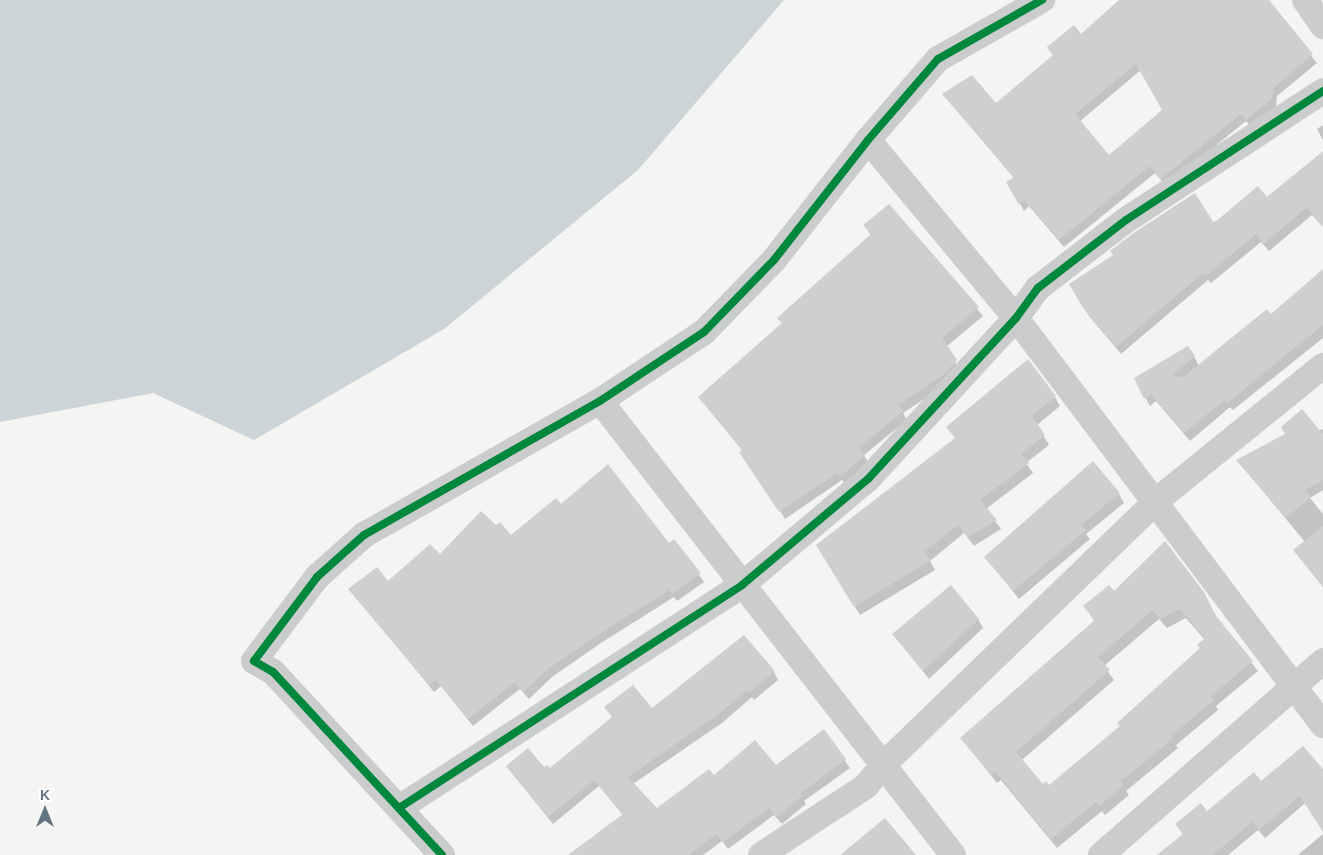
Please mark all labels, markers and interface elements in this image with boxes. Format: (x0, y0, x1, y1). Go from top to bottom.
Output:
north arrow (20, 785, 70, 835)
text: K (40, 787, 50, 803)

